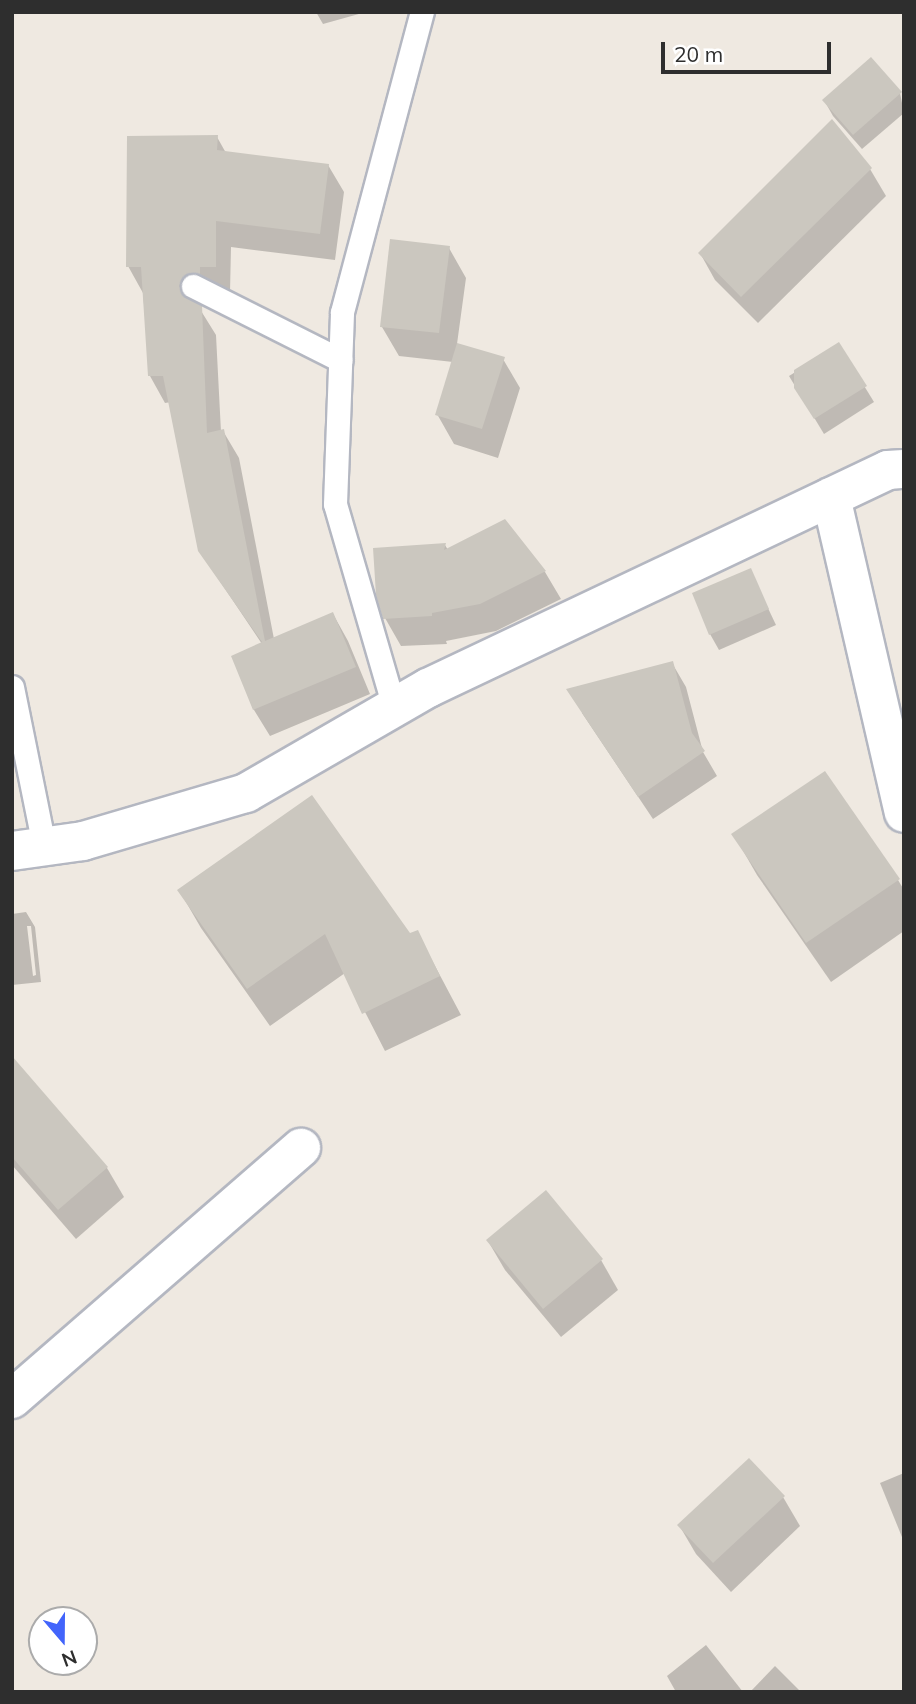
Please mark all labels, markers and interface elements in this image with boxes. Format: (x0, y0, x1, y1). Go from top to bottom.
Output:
scale bar (664, 28, 834, 72)
text: 20 m (674, 41, 723, 67)
north arrow (28, 1606, 98, 1676)
text: N (59, 1645, 80, 1673)

